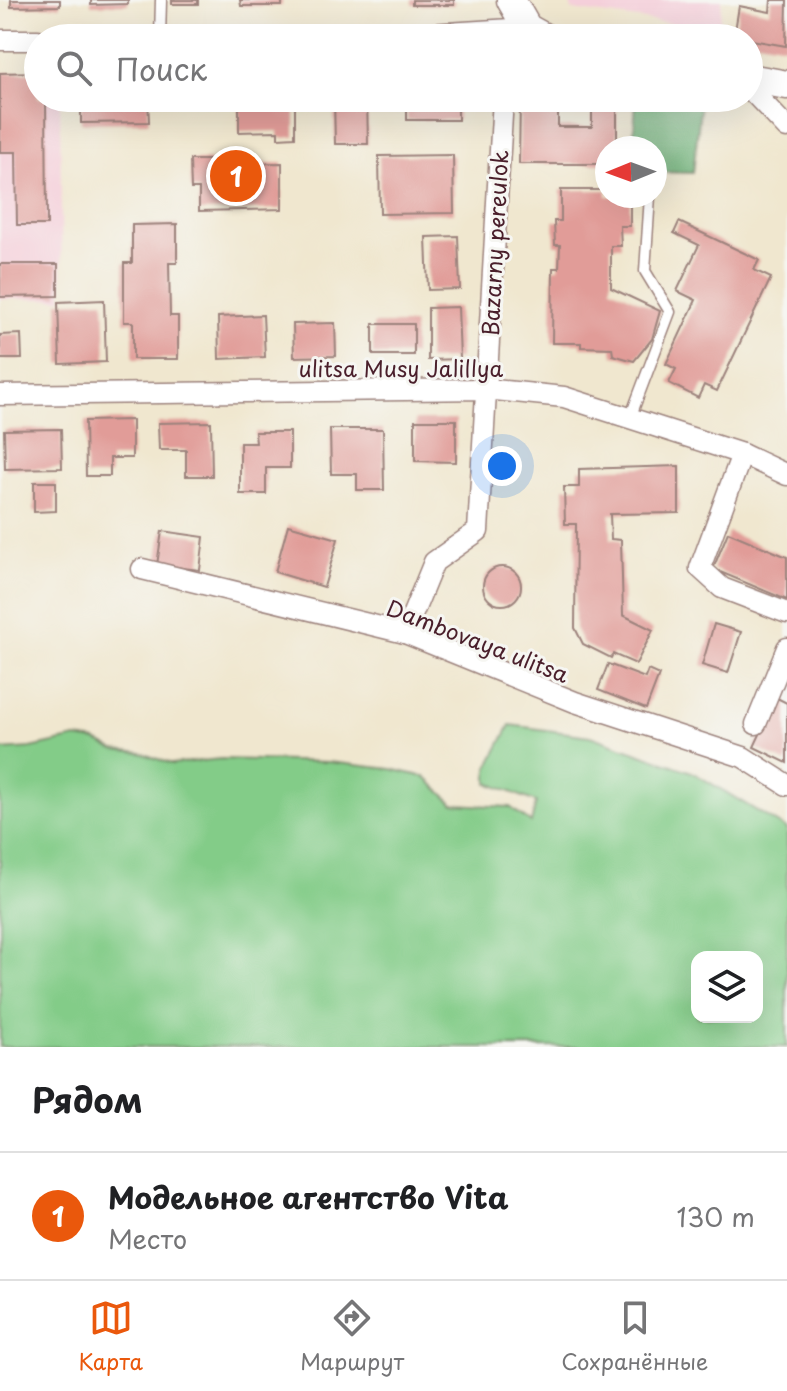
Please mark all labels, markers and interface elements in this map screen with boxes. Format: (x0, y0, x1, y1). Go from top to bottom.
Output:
search box (24, 24, 763, 112)
icon: search (52, 46, 96, 90)
text: Поиск (116, 46, 207, 91)
north arrow (595, 136, 667, 208)
pin: 1 (210, 146, 262, 206)
street label: Bazarny pereulok (473, 149, 515, 337)
street label: ulitsa Musy Jalillya (299, 351, 503, 384)
your location (482, 446, 522, 486)
street label: Dambovaya ulitsa (382, 590, 575, 690)
map controls (691, 951, 763, 1023)
button: layers (691, 951, 763, 1023)
text: Рядом (32, 1073, 143, 1125)
text: Модельное агентство Vita (108, 1174, 509, 1219)
text: 1 (52, 1197, 64, 1236)
text: 130 m (676, 1197, 755, 1236)
text: Место (108, 1219, 187, 1258)
tab: Карта (79, 1296, 143, 1377)
tab: Маршрут (300, 1296, 404, 1377)
tab: Сохранённые (561, 1296, 708, 1377)

